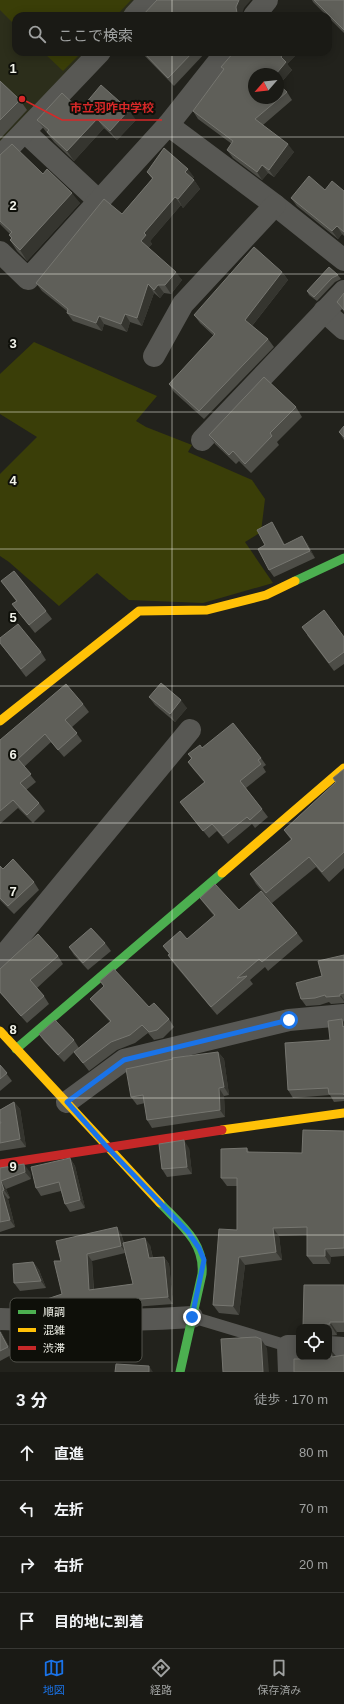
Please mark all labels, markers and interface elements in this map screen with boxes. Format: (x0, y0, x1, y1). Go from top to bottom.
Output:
search box (12, 12, 332, 56)
icon: search (26, 23, 48, 45)
text: ここで検索 (58, 27, 133, 44)
text: 1 (9, 61, 17, 76)
north arrow (248, 68, 284, 104)
callout: 市立羽咋中学校 (62, 96, 162, 120)
text: 市立羽咋中学校 (70, 101, 154, 115)
text: 2 (9, 198, 17, 213)
text: 3 (9, 336, 17, 351)
text: 4 (9, 473, 17, 488)
text: 5 (9, 610, 17, 625)
text: 6 (9, 747, 17, 762)
text: 7 (9, 884, 17, 899)
route start (280, 1011, 298, 1029)
text: 8 (9, 1022, 17, 1037)
text: 9 (9, 1159, 17, 1174)
legend (10, 1298, 142, 1362)
text: 順調 (43, 1306, 65, 1318)
route end (183, 1308, 201, 1326)
text: 混雑 (43, 1324, 65, 1336)
map controls (296, 1324, 332, 1360)
button: locate (296, 1324, 332, 1360)
text: 渋滞 (43, 1342, 65, 1354)
text: 3 分 (16, 1391, 47, 1410)
text: 徒歩 · 170 m (254, 1392, 328, 1407)
icon: ahead (16, 1442, 38, 1464)
text: 直進 (54, 1445, 84, 1462)
text: 80 m (299, 1445, 328, 1460)
icon: left (16, 1498, 38, 1520)
text: 左折 (54, 1501, 84, 1518)
text: 70 m (299, 1501, 328, 1516)
icon: right (16, 1554, 38, 1576)
text: 右折 (54, 1557, 84, 1574)
text: 20 m (299, 1557, 328, 1572)
icon: arrive (16, 1610, 38, 1632)
text: 目的地に到着 (54, 1613, 144, 1630)
tab: 地図 (43, 1657, 65, 1697)
tab: 経路 (150, 1657, 172, 1697)
tab: 保存済み (257, 1657, 301, 1697)

